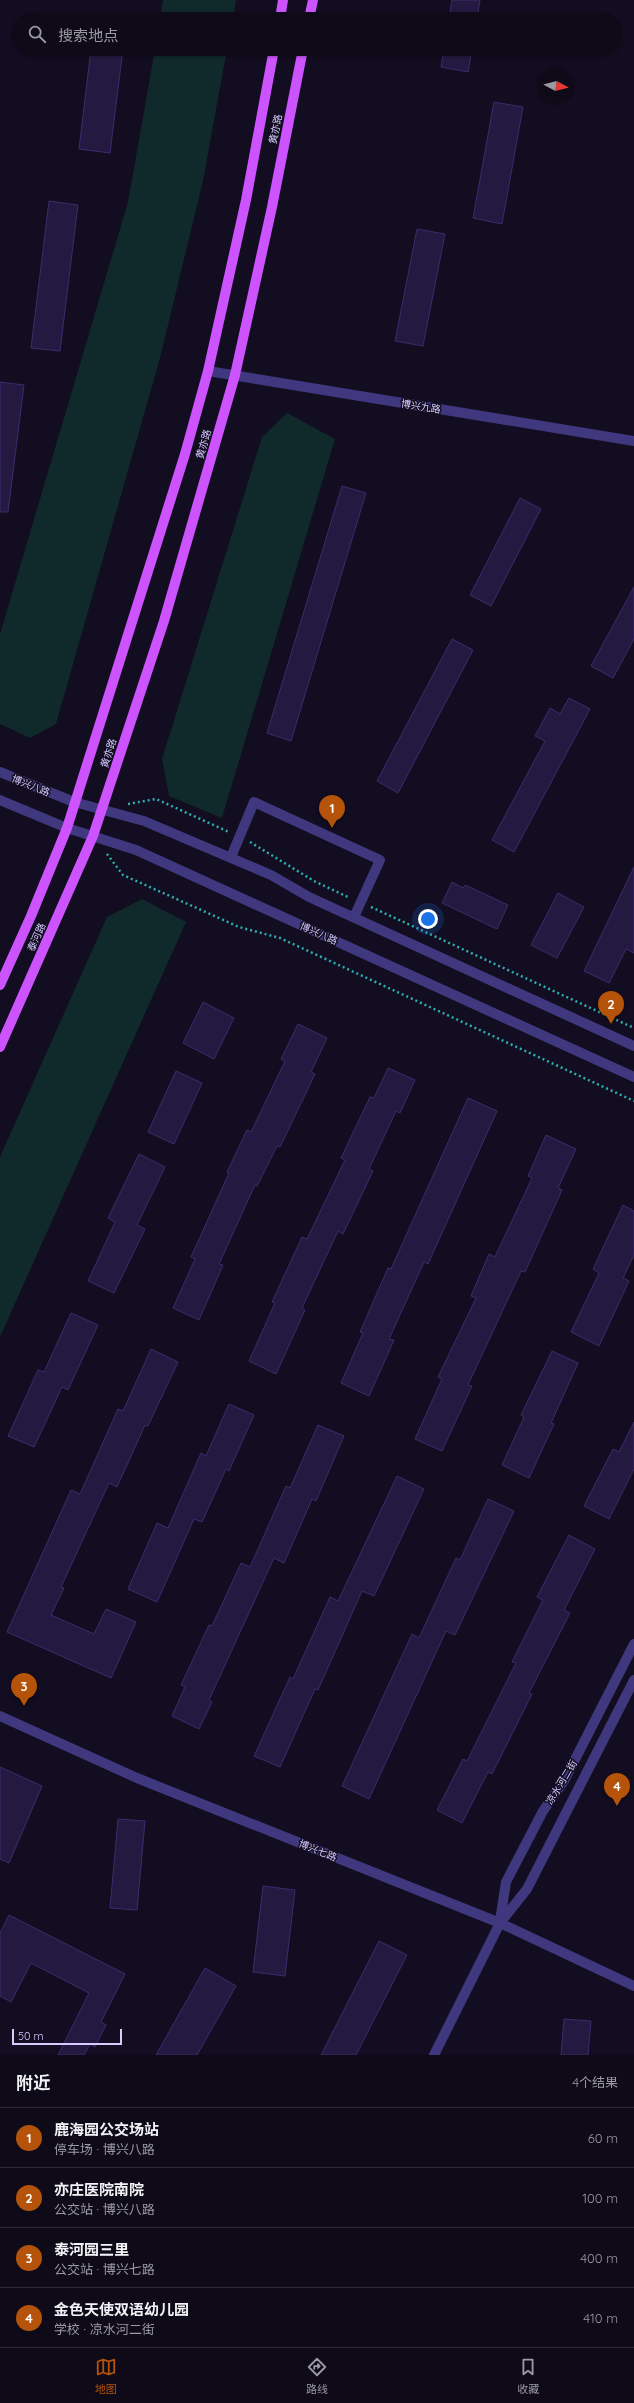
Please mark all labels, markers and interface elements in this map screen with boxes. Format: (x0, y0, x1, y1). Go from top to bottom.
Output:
search box (12, 12, 622, 56)
icon: search (26, 23, 48, 45)
text: 搜索地点 (58, 26, 118, 45)
north arrow (538, 68, 574, 104)
street label: 黄亦路 (266, 113, 285, 145)
street label: 博兴九路 (400, 397, 442, 416)
street label: 黄亦路 (193, 428, 214, 460)
street label: 黄亦路 (98, 737, 119, 769)
street label: 博兴八路 (10, 772, 52, 799)
pin: 1 (319, 795, 345, 828)
your location (418, 909, 438, 929)
street label: 博兴八路 (298, 919, 340, 948)
street label: 泰河路 (24, 921, 48, 954)
pin: 2 (598, 991, 624, 1024)
pin: 3 (11, 1673, 37, 1706)
street label: 凉水河二街 (543, 1757, 580, 1807)
pin: 4 (604, 1773, 630, 1806)
street label: 博兴七路 (297, 1837, 339, 1864)
scale bar (12, 2027, 122, 2046)
text: 50 m (18, 2029, 44, 2043)
text: 附近 (16, 2072, 50, 2093)
text: 4个结果 (572, 2074, 618, 2090)
text: 鹿海园公交场站 (54, 2120, 159, 2139)
text: 1 (26, 2130, 32, 2146)
text: 60 m (588, 2130, 618, 2146)
text: 停车场 · 博兴八路 (54, 2141, 155, 2157)
text: 亦庄医院南院 (54, 2180, 144, 2199)
text: 2 (25, 2190, 33, 2206)
text: 100 m (582, 2190, 618, 2206)
text: 公交站 · 博兴八路 (54, 2201, 155, 2217)
text: 泰河园三里 (54, 2240, 129, 2259)
text: 3 (26, 2250, 32, 2266)
text: 400 m (580, 2250, 618, 2266)
text: 公交站 · 博兴七路 (54, 2261, 155, 2277)
text: 金色天使双语幼儿园 (54, 2300, 189, 2319)
text: 4 (25, 2310, 33, 2326)
text: 410 m (583, 2310, 618, 2326)
text: 学校 · 凉水河二街 (54, 2321, 155, 2337)
tab: 地图 (95, 2356, 117, 2396)
tab: 路线 (306, 2356, 328, 2396)
tab: 收藏 (517, 2356, 539, 2396)

